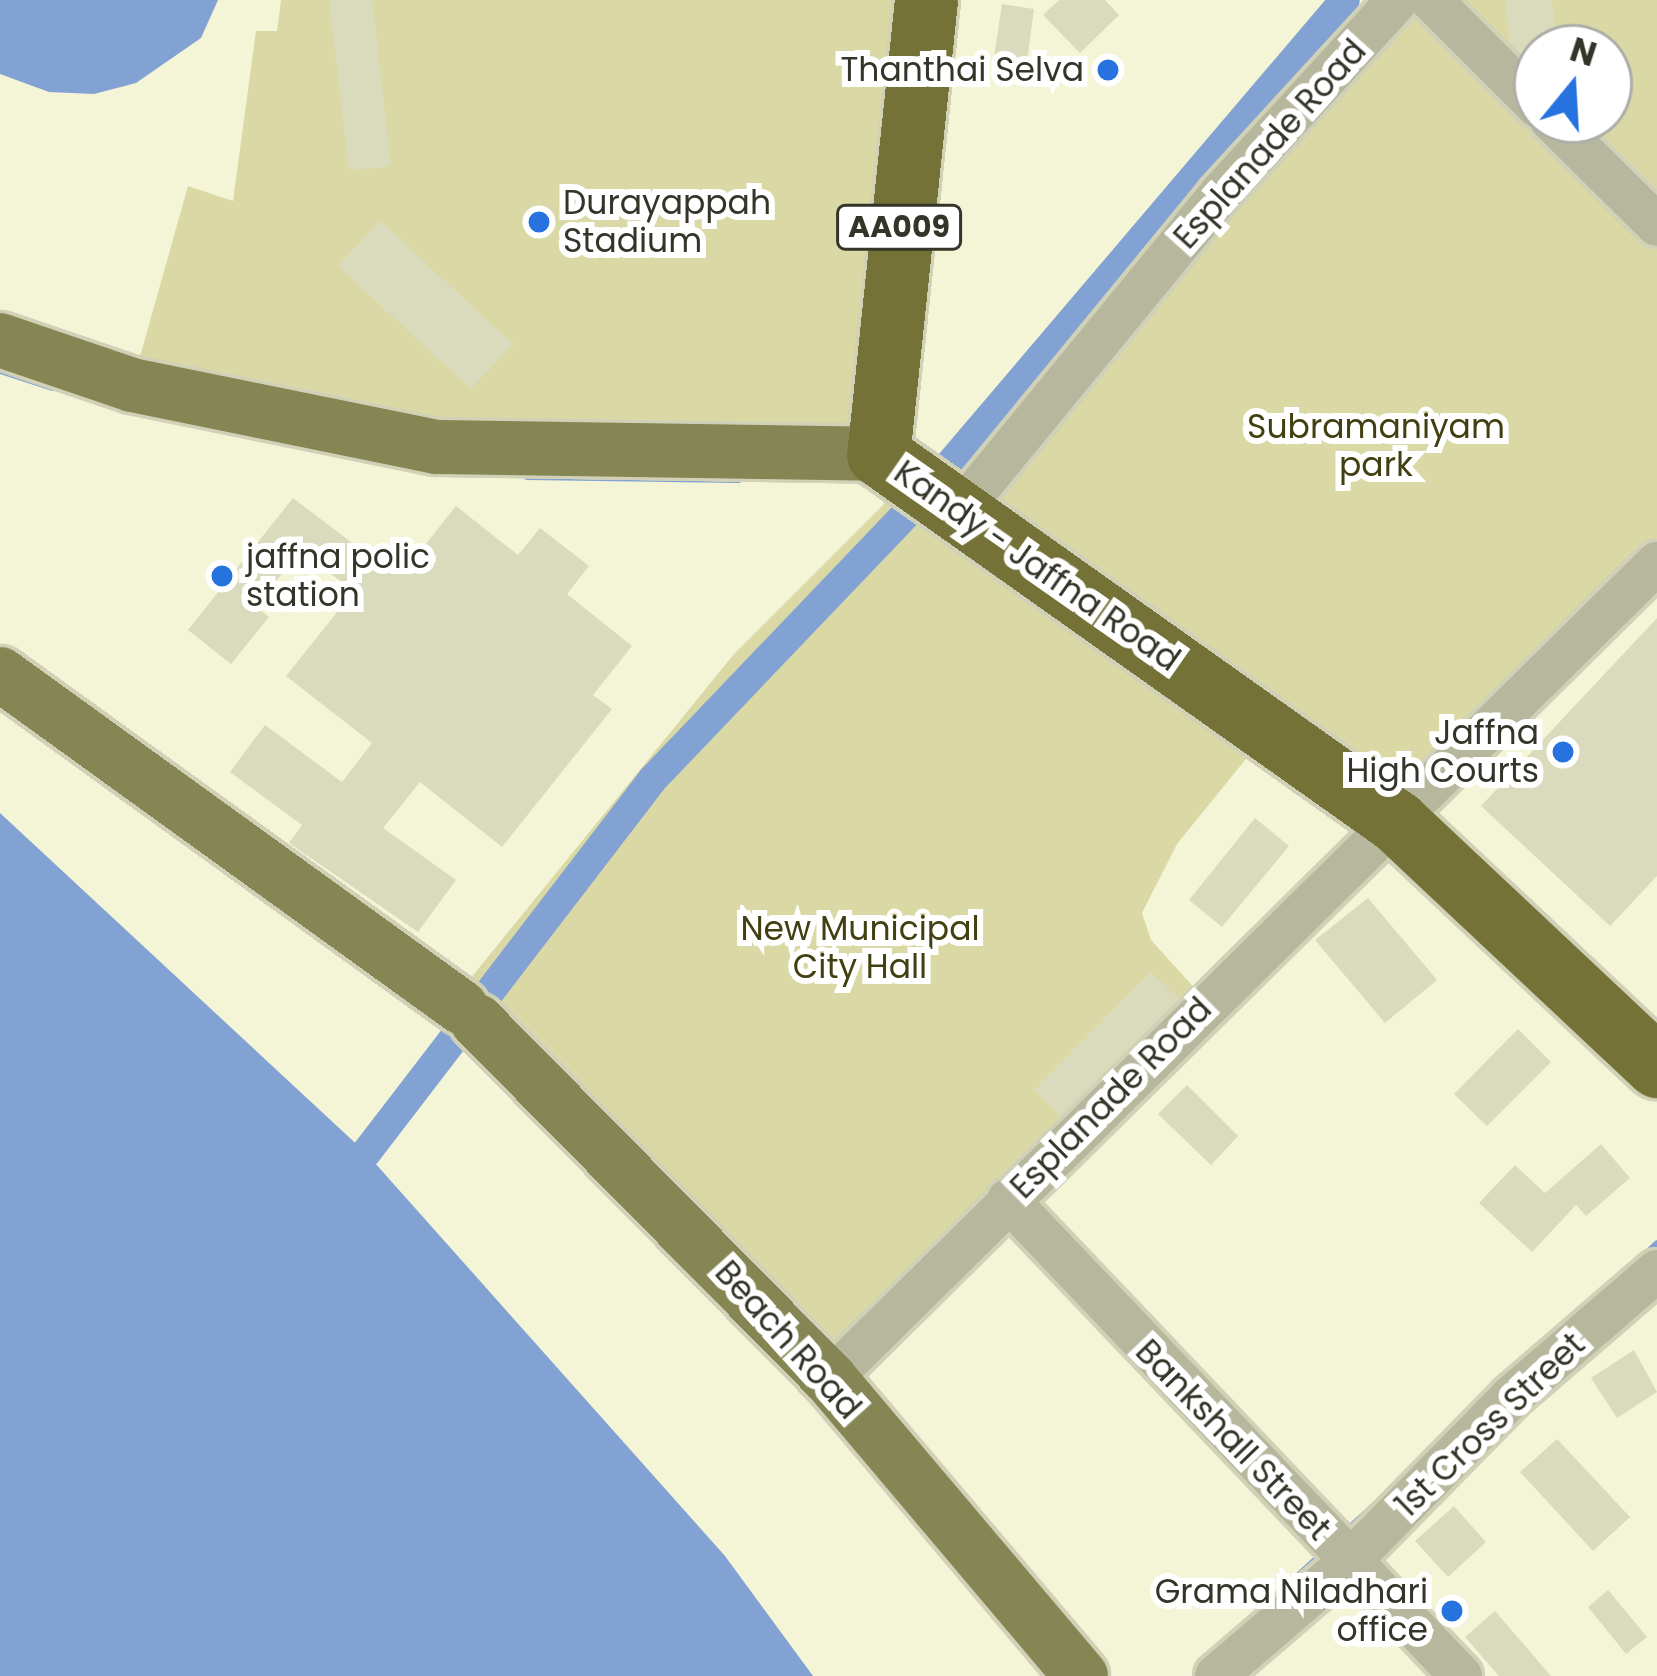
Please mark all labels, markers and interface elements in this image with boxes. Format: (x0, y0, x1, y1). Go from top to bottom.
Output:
north arrow (1513, 24, 1633, 144)
text: N (1564, 26, 1602, 78)
street label: Esplanade Road (1166, 31, 1374, 257)
place label: Thanthai Selva (840, 50, 1084, 90)
marker: Thanthai Selva (1095, 57, 1121, 83)
place label: Durayappah Stadium (563, 183, 771, 261)
road number: AA009 (836, 203, 962, 251)
marker: Durayappah Stadium (526, 209, 552, 235)
park label: Subramaniyam park (1247, 407, 1505, 485)
street label: Kandy - Jaffna Road (887, 452, 1187, 680)
place label: jaffna polic station (246, 537, 430, 615)
marker: jaffna polic station (209, 563, 235, 589)
place label: Jaffna High Courts (1347, 713, 1539, 791)
marker: Jaffna High Courts (1550, 739, 1576, 765)
park label: New Municipal City Hall (740, 909, 980, 987)
street label: Esplanade Road (1002, 989, 1220, 1207)
street label: Beach Road (707, 1253, 869, 1427)
street label: 1st Cross Street (1387, 1325, 1593, 1525)
street label: Bankshall Street (1127, 1332, 1339, 1548)
place label: Grama Niladhari office (1155, 1572, 1428, 1650)
marker: Grama Niladhari office (1439, 1598, 1465, 1624)

